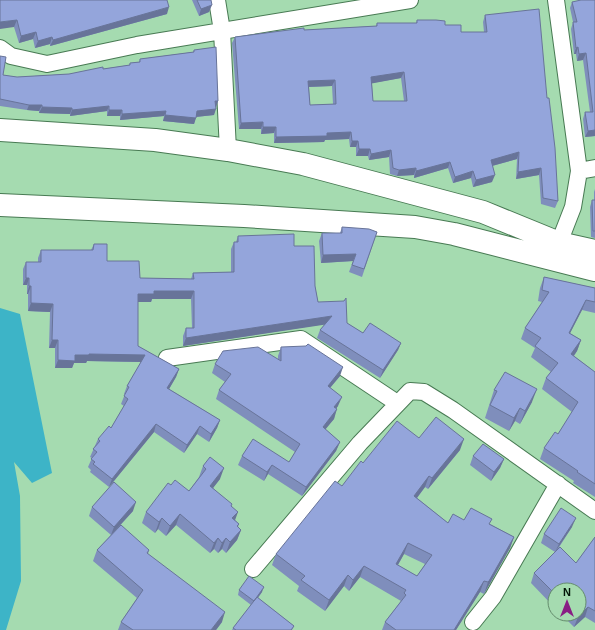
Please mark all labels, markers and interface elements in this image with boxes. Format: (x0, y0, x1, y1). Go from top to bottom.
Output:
north arrow (547, 582, 587, 622)
text: N (563, 586, 571, 598)

